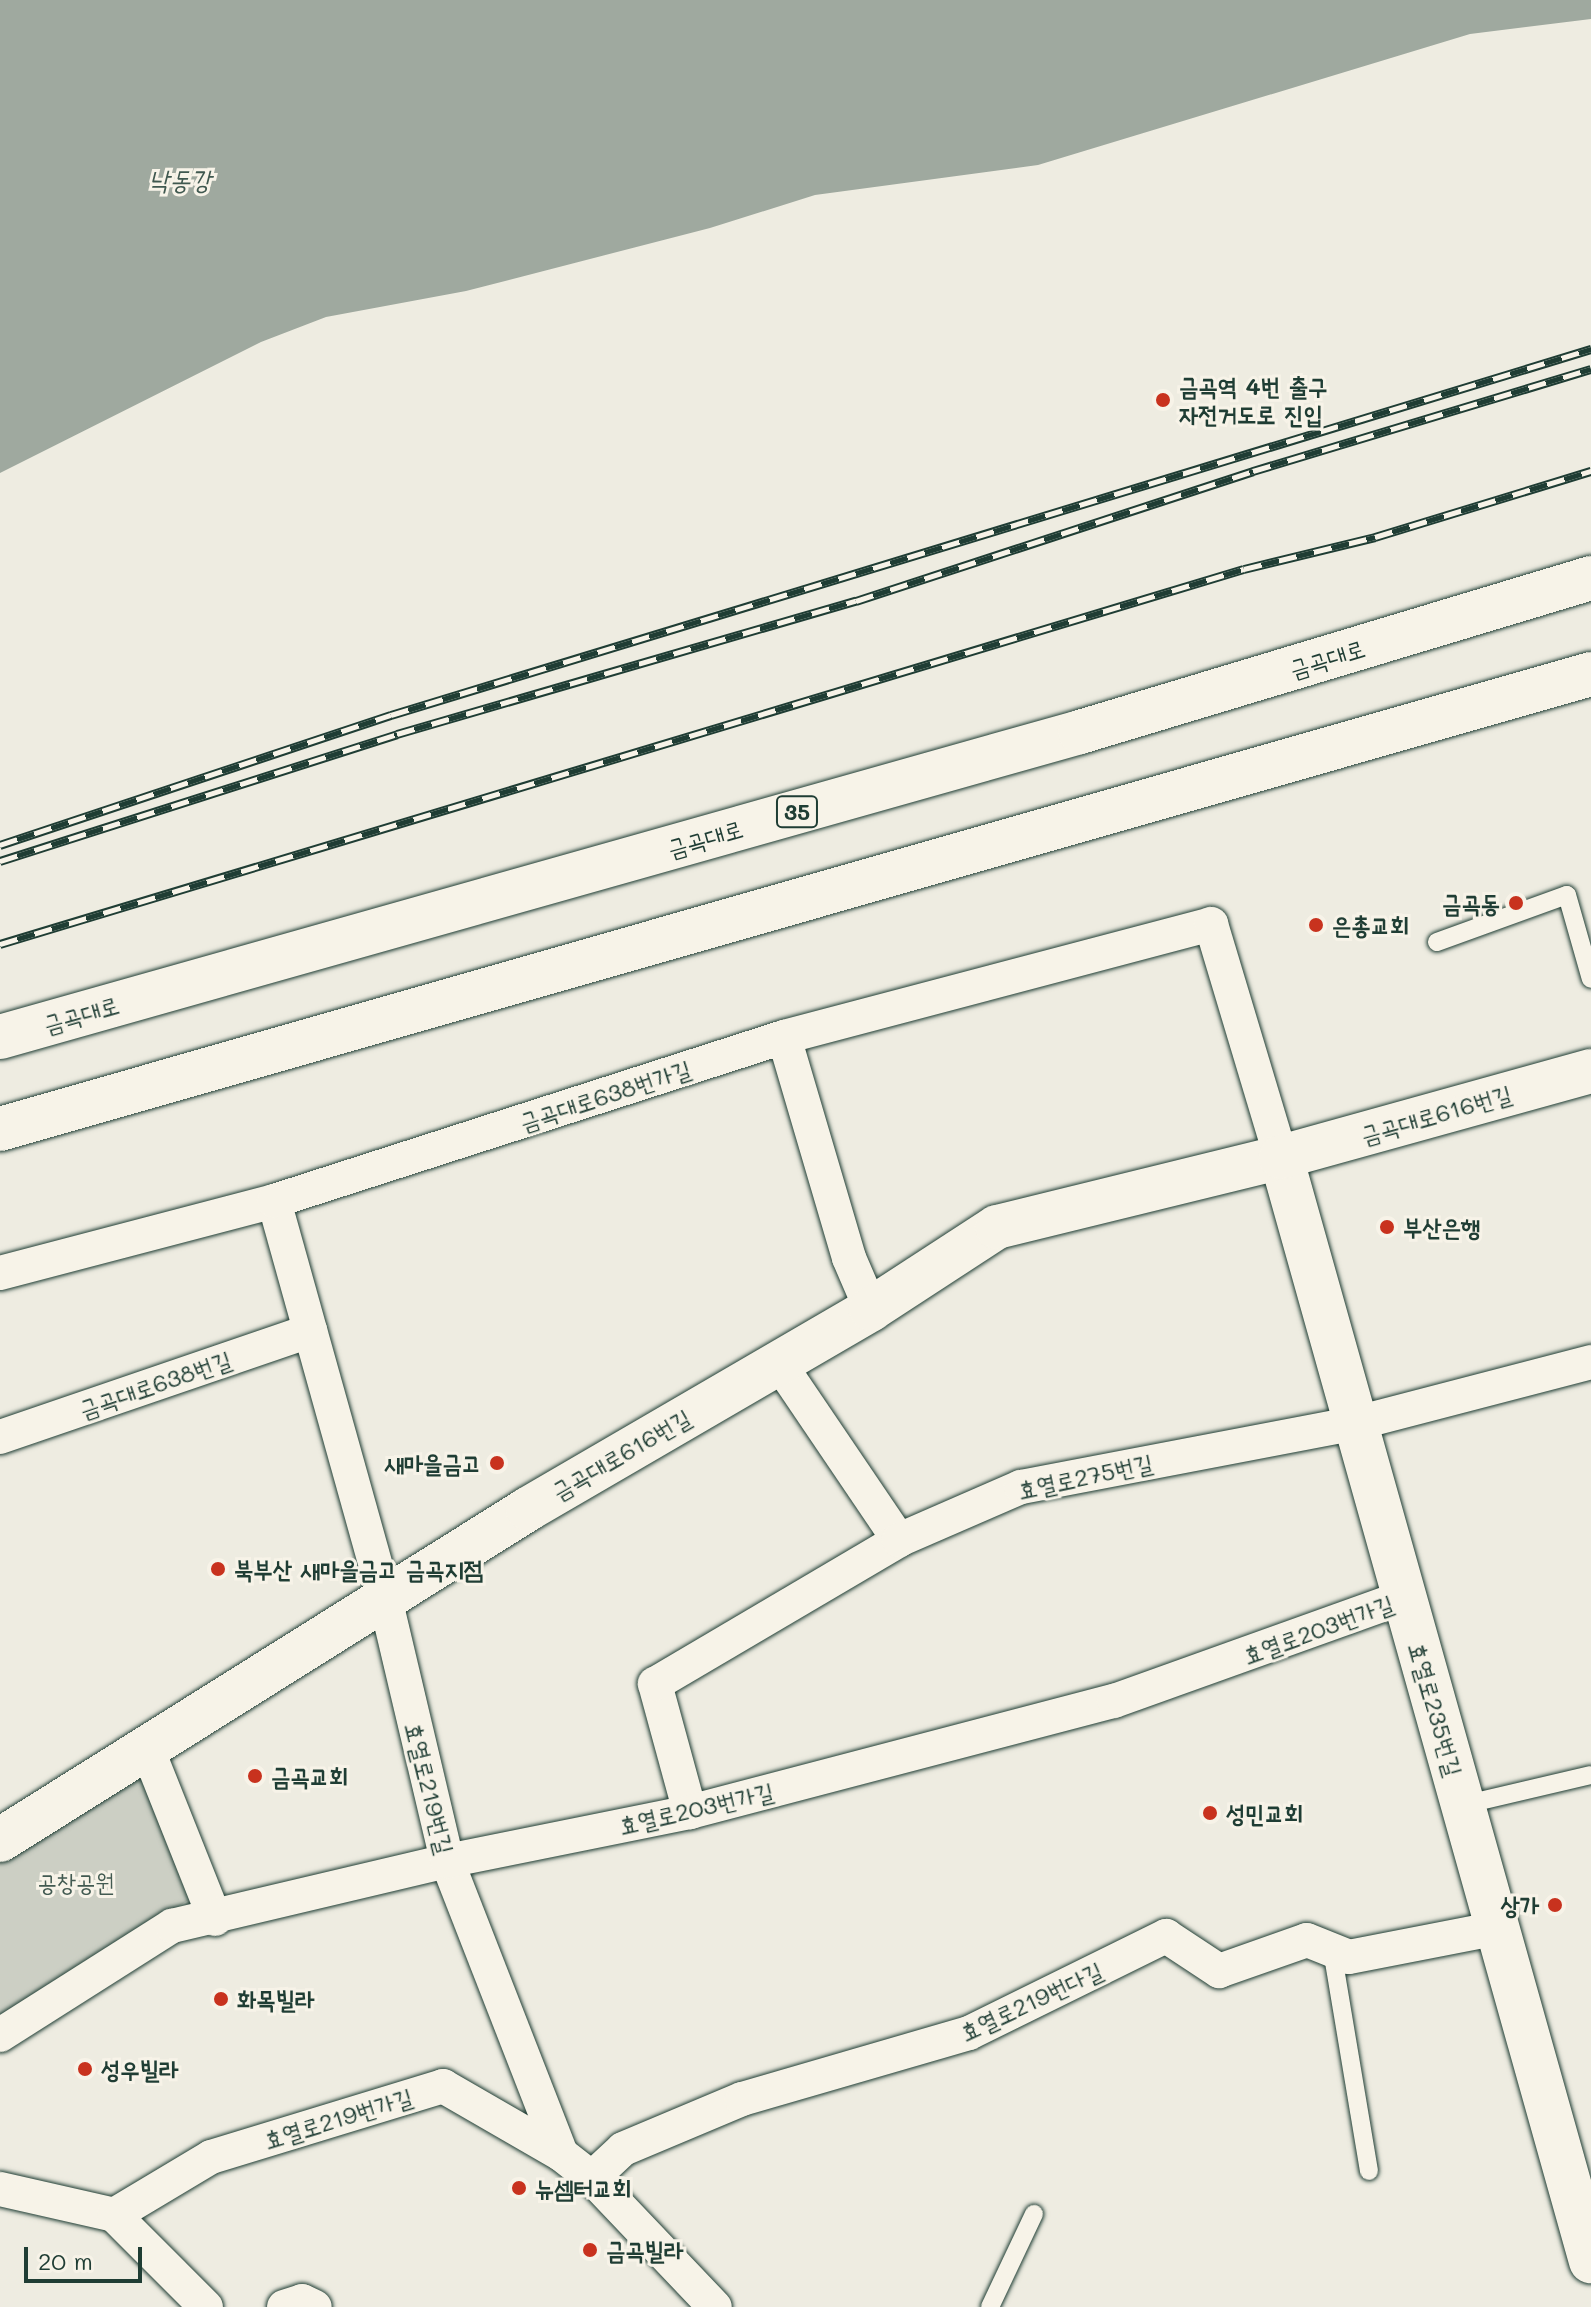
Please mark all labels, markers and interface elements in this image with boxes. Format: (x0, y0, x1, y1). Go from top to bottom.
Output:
water label: 낙동강 (149, 164, 211, 196)
place label: 금곡역 4번 출구 자전거도로 진입 (1179, 372, 1327, 428)
marker: 금곡역 4번 출구 자전거도로 진입 (1154, 391, 1172, 409)
street label: 금곡대로 (1286, 633, 1368, 683)
road number: 35 (775, 794, 819, 830)
street label: 금곡대로 (664, 814, 746, 862)
place label: 금곡동 (1442, 889, 1500, 917)
marker: 금곡동 (1507, 894, 1525, 912)
place label: 은총교회 (1332, 911, 1409, 939)
marker: 은총교회 (1307, 916, 1325, 934)
street label: 금곡대로 (40, 990, 122, 1038)
street label: 금곡대로638번가길 (516, 1054, 694, 1136)
street label: 금곡대로616번길 (1357, 1079, 1515, 1149)
place label: 부산은행 (1403, 1213, 1480, 1241)
marker: 부산은행 (1378, 1218, 1396, 1236)
street label: 금곡대로638번길 (75, 1345, 235, 1423)
street label: 금곡대로616번길 (546, 1403, 696, 1505)
street label: 효열로275번길 (1015, 1448, 1155, 1504)
place label: 새마을금고 (384, 1449, 481, 1477)
marker: 새마을금고 (488, 1454, 506, 1472)
place label: 북부산 새마을금고 금곡지점 (234, 1555, 483, 1583)
marker: 북부산 새마을금고 금곡지점 (209, 1560, 227, 1578)
street label: 효열로203번가길 (1239, 1588, 1397, 1670)
street label: 효열로235번길 (1403, 1639, 1469, 1779)
street label: 효열로219번길 (400, 1719, 460, 1857)
place label: 금곡교회 (271, 1762, 348, 1790)
marker: 금곡교회 (246, 1767, 264, 1785)
street label: 효열로203번가길 (616, 1776, 776, 1840)
place label: 성민교회 (1226, 1799, 1303, 1827)
marker: 성민교회 (1201, 1804, 1219, 1822)
park label: 공창공원 (37, 1868, 115, 1896)
place label: 상가 (1500, 1891, 1539, 1919)
marker: 상가 (1546, 1896, 1564, 1914)
street label: 효열로219번다길 (955, 1955, 1107, 2047)
place label: 화목빌라 (237, 1985, 314, 2013)
marker: 화목빌라 (212, 1990, 230, 2008)
place label: 성우빌라 (101, 2055, 178, 2083)
marker: 성우빌라 (76, 2060, 94, 2078)
street label: 효열로219번가길 (260, 2082, 416, 2154)
place label: 뉴셈터교회 (535, 2174, 632, 2202)
marker: 뉴셈터교회 (510, 2179, 528, 2197)
scale bar (28, 2231, 146, 2281)
place label: 금곡빌라 (606, 2236, 683, 2264)
marker: 금곡빌라 (581, 2241, 599, 2259)
text: 20 m (38, 2245, 93, 2276)

